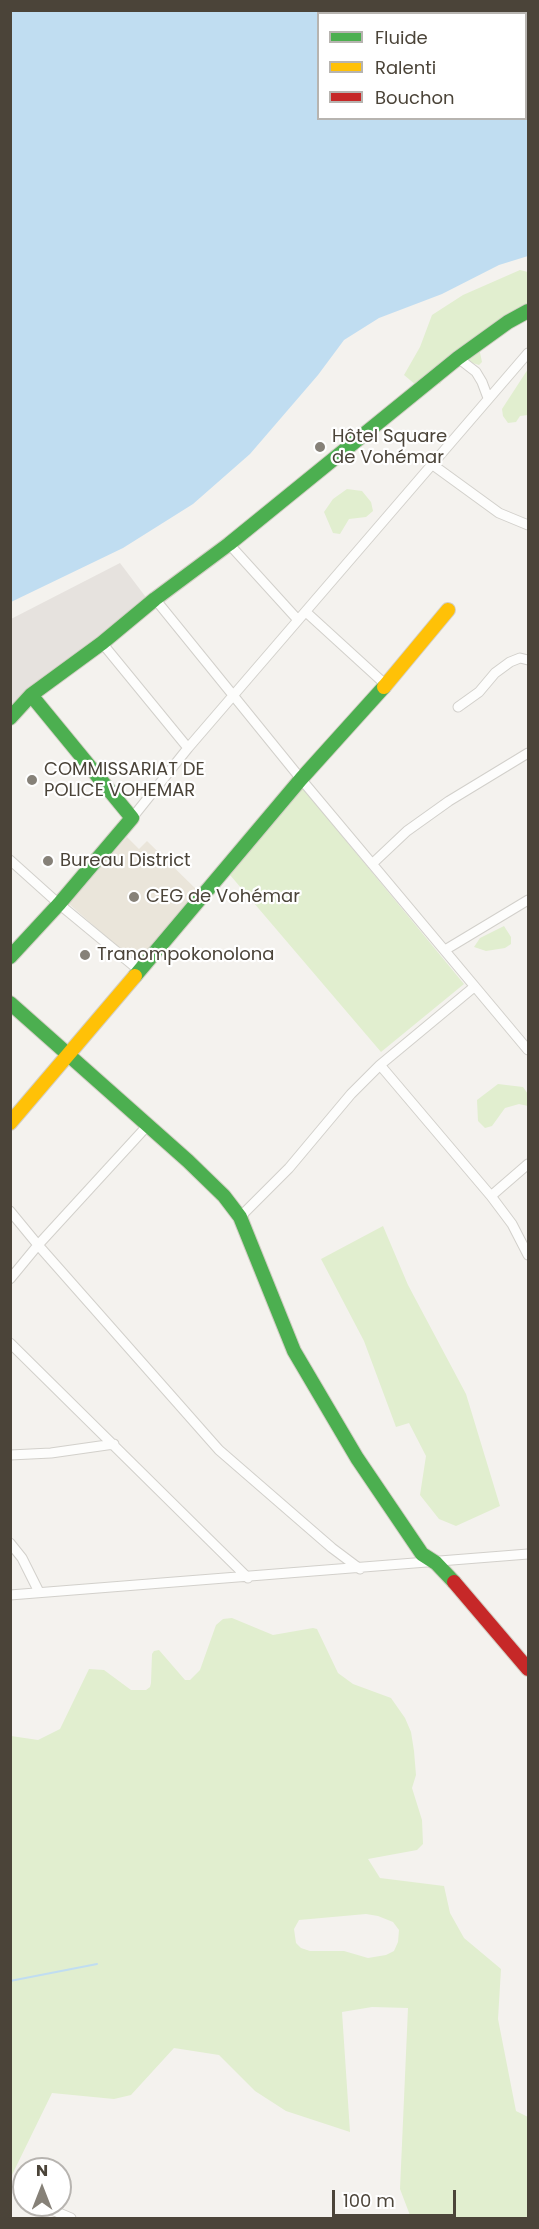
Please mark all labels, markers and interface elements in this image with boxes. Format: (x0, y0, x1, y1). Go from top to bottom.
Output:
legend (317, 12, 527, 120)
text: Fluide (375, 25, 428, 50)
text: Ralenti (375, 55, 436, 80)
text: Bouchon (375, 85, 455, 110)
place label: Hôtel Square de Vohémar (332, 426, 447, 468)
marker: Hôtel Square de Vohémar (313, 440, 327, 454)
place label: COMMISSARIAT DE POLICE VOHEMAR (44, 759, 205, 802)
marker: COMMISSARIAT DE POLICE VOHEMAR (25, 773, 39, 787)
place label: Bureau District (60, 850, 191, 872)
marker: Bureau District (41, 854, 55, 868)
place label: CEG de Vohémar (146, 886, 300, 908)
marker: CEG de Vohémar (127, 890, 141, 904)
place label: Tranompokonolona (97, 944, 274, 966)
marker: Tranompokonolona (78, 948, 92, 962)
north arrow (12, 2157, 72, 2217)
text: N (36, 2159, 48, 2182)
scale bar (335, 2178, 460, 2216)
text: 100 m (343, 2188, 395, 2213)

